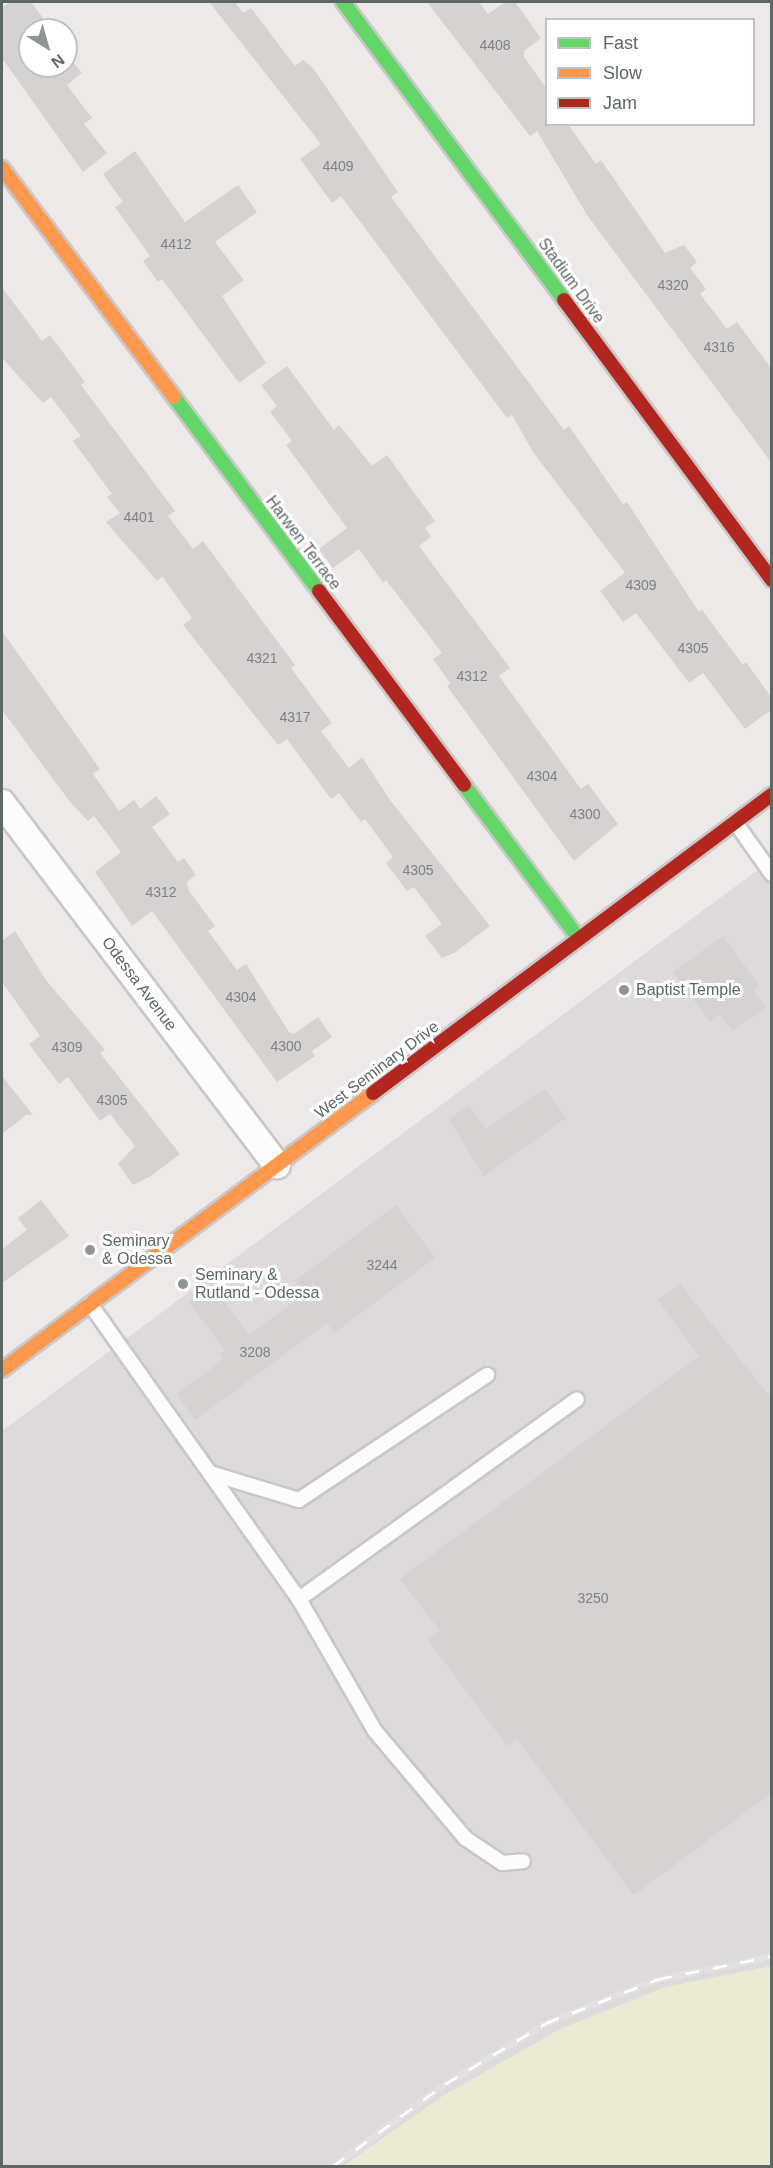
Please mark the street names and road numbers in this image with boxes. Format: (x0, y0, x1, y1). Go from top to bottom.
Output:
street label: Stadium Drive (534, 235, 608, 327)
street label: Harwen Terrace (261, 492, 345, 594)
street label: Odessa Avenue (97, 933, 181, 1035)
street label: West Seminary Drive (311, 1017, 443, 1123)

